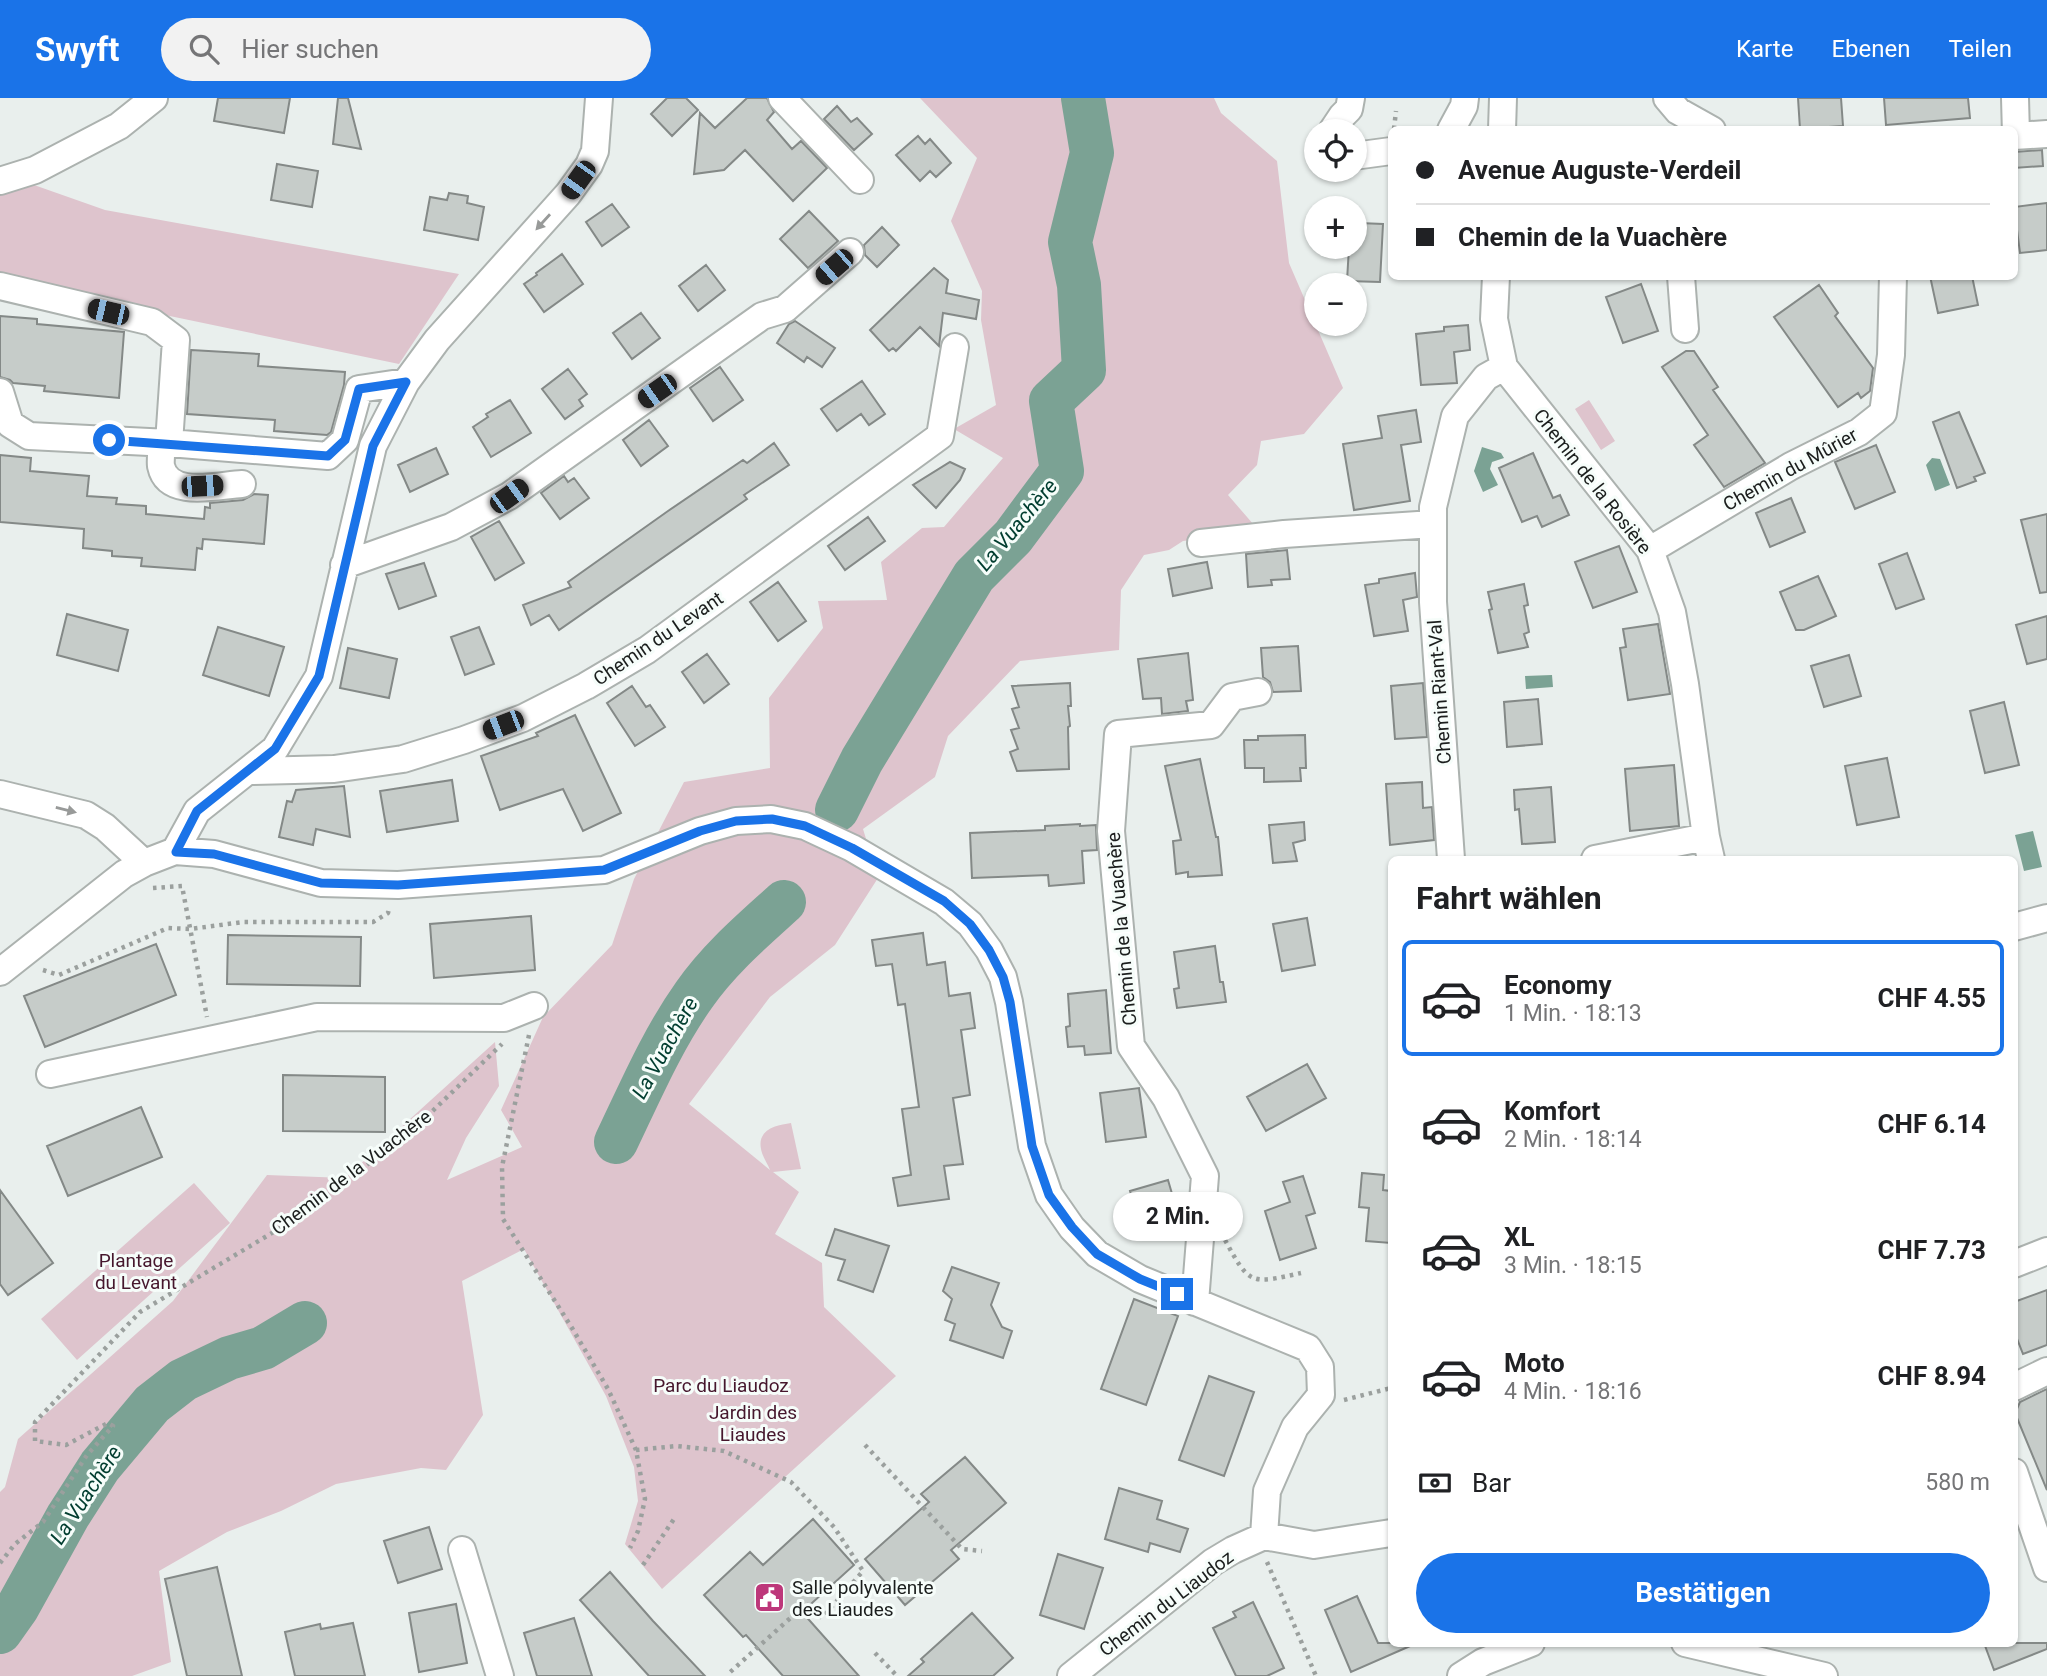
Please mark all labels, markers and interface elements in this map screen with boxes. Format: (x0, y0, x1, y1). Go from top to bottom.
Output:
search box (161, 18, 651, 81)
text: Swyft (35, 30, 119, 69)
icon: search (185, 30, 223, 68)
text: Hier suchen (241, 34, 379, 64)
text: Karte (1736, 35, 1793, 63)
text: Ebenen (1831, 35, 1910, 63)
text: Teilen (1948, 35, 2012, 63)
map controls (1304, 119, 1367, 336)
button: locate (1304, 119, 1367, 182)
text: Avenue Auguste-Verdeil (1458, 155, 1741, 185)
car (558, 157, 599, 203)
button: + (1304, 196, 1367, 259)
one-way arrow (535, 213, 551, 231)
text: Chemin de la Vuachère (1458, 222, 1727, 252)
car (812, 245, 857, 289)
button: − (1304, 273, 1367, 336)
car (86, 297, 131, 327)
car (634, 370, 681, 412)
street label: Chemin de la Rosière (1529, 404, 1656, 559)
street label: Chemin du Mûrier (1719, 423, 1862, 516)
route start (93, 424, 125, 456)
car (181, 474, 224, 498)
water label: La Vuachère (972, 474, 1062, 576)
car (486, 475, 533, 517)
street label: Chemin du Levant (589, 586, 728, 690)
street label: Chemin Riant-Val (1423, 619, 1456, 765)
car (480, 708, 527, 742)
one-way arrow (55, 805, 77, 816)
street label: Chemin de la Vuachère (1102, 831, 1141, 1027)
text: Fahrt wählen (1416, 879, 1602, 917)
icon: car (1420, 967, 1483, 1030)
text: Economy (1504, 970, 1611, 1000)
text: CHF 4.55 (1878, 983, 1986, 1013)
water label: La Vuachère (627, 993, 703, 1103)
text: 1 Min. · 18:13 (1504, 1000, 1642, 1027)
icon: car (1420, 1093, 1483, 1156)
text: Komfort (1504, 1096, 1600, 1126)
street label: Chemin de la Vuachère (267, 1105, 436, 1240)
text: CHF 6.14 (1878, 1109, 1986, 1139)
text: 2 Min. · 18:14 (1504, 1126, 1642, 1153)
callout: 2 Min. (1112, 1192, 1242, 1242)
text: 2 Min. (1146, 1203, 1210, 1230)
icon: car (1420, 1219, 1483, 1282)
text: XL (1504, 1222, 1535, 1252)
text: CHF 7.73 (1878, 1235, 1986, 1265)
park label: Plantage du Levant (95, 1249, 177, 1294)
text: 3 Min. · 18:15 (1504, 1252, 1642, 1279)
route end (1161, 1278, 1193, 1310)
icon: car (1420, 1345, 1483, 1408)
text: Moto (1504, 1348, 1565, 1378)
text: CHF 8.94 (1878, 1361, 1986, 1391)
park label: Parc du Liaudoz (653, 1374, 789, 1397)
text: 4 Min. · 18:16 (1504, 1378, 1642, 1405)
park label: Jardin des Liaudes (709, 1401, 797, 1446)
water label: La Vuachère (45, 1441, 127, 1549)
icon: cash (1416, 1464, 1454, 1502)
text: Bar (1472, 1468, 1511, 1498)
text: 580 m (1925, 1469, 1990, 1496)
street label: Chemin du Liaudoz (1095, 1546, 1238, 1661)
button: Bestätigen (1416, 1553, 1990, 1633)
place label: Salle polyvalente des Liaudes (792, 1576, 934, 1621)
public building icon: Salle polyvalente des Liaudes (752, 1581, 786, 1615)

